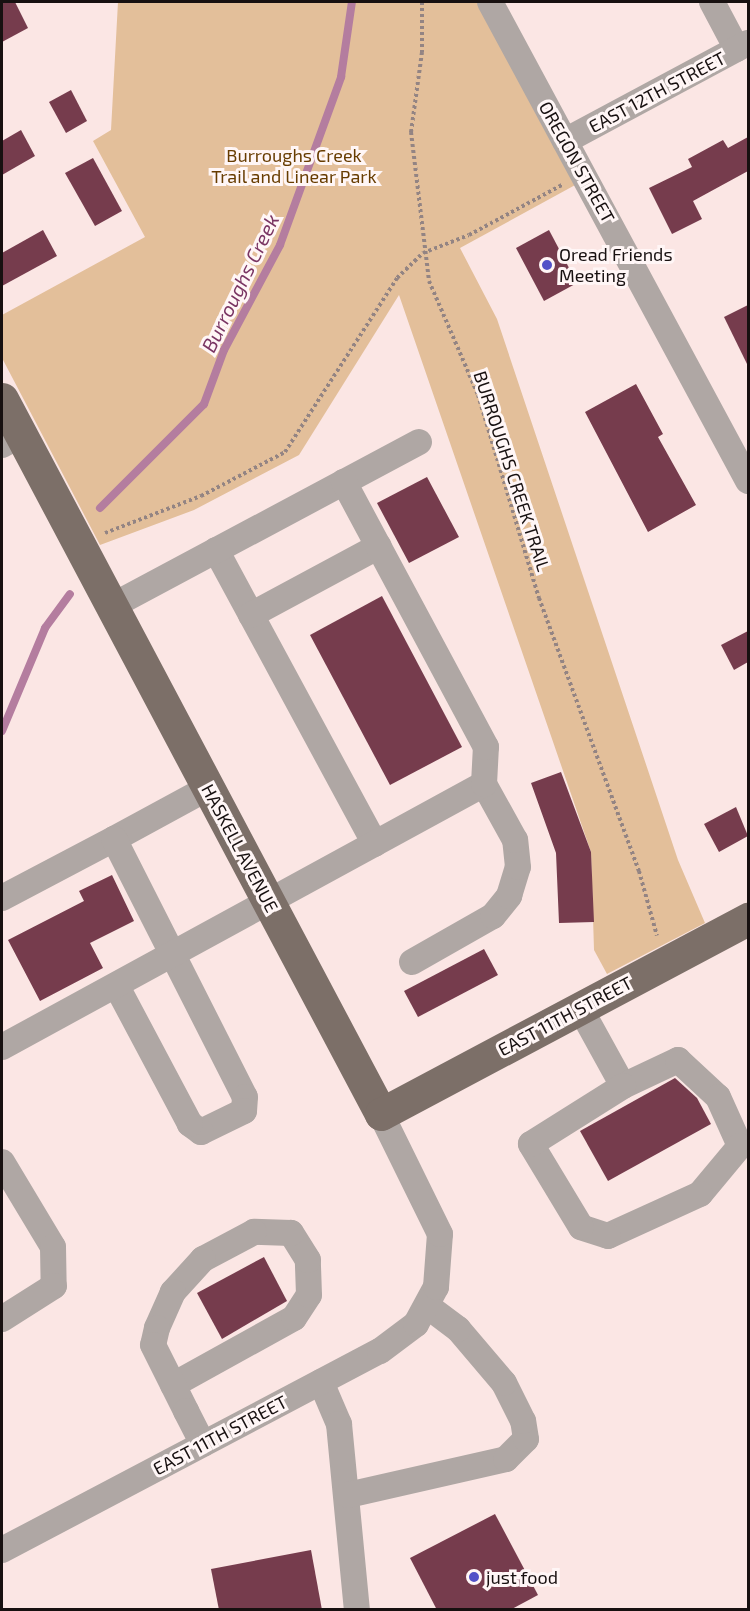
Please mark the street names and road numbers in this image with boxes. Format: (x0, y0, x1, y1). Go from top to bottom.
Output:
street label: EAST 12TH STREET (585, 47, 729, 137)
street label: OREGON STREET (535, 98, 619, 226)
street label: BURROUGHS CREEK TRAIL (469, 368, 555, 574)
street label: HASKELL AVENUE (197, 780, 283, 916)
street label: EAST 11TH STREET (494, 971, 636, 1061)
street label: EAST 11TH STREET (149, 1390, 291, 1480)

